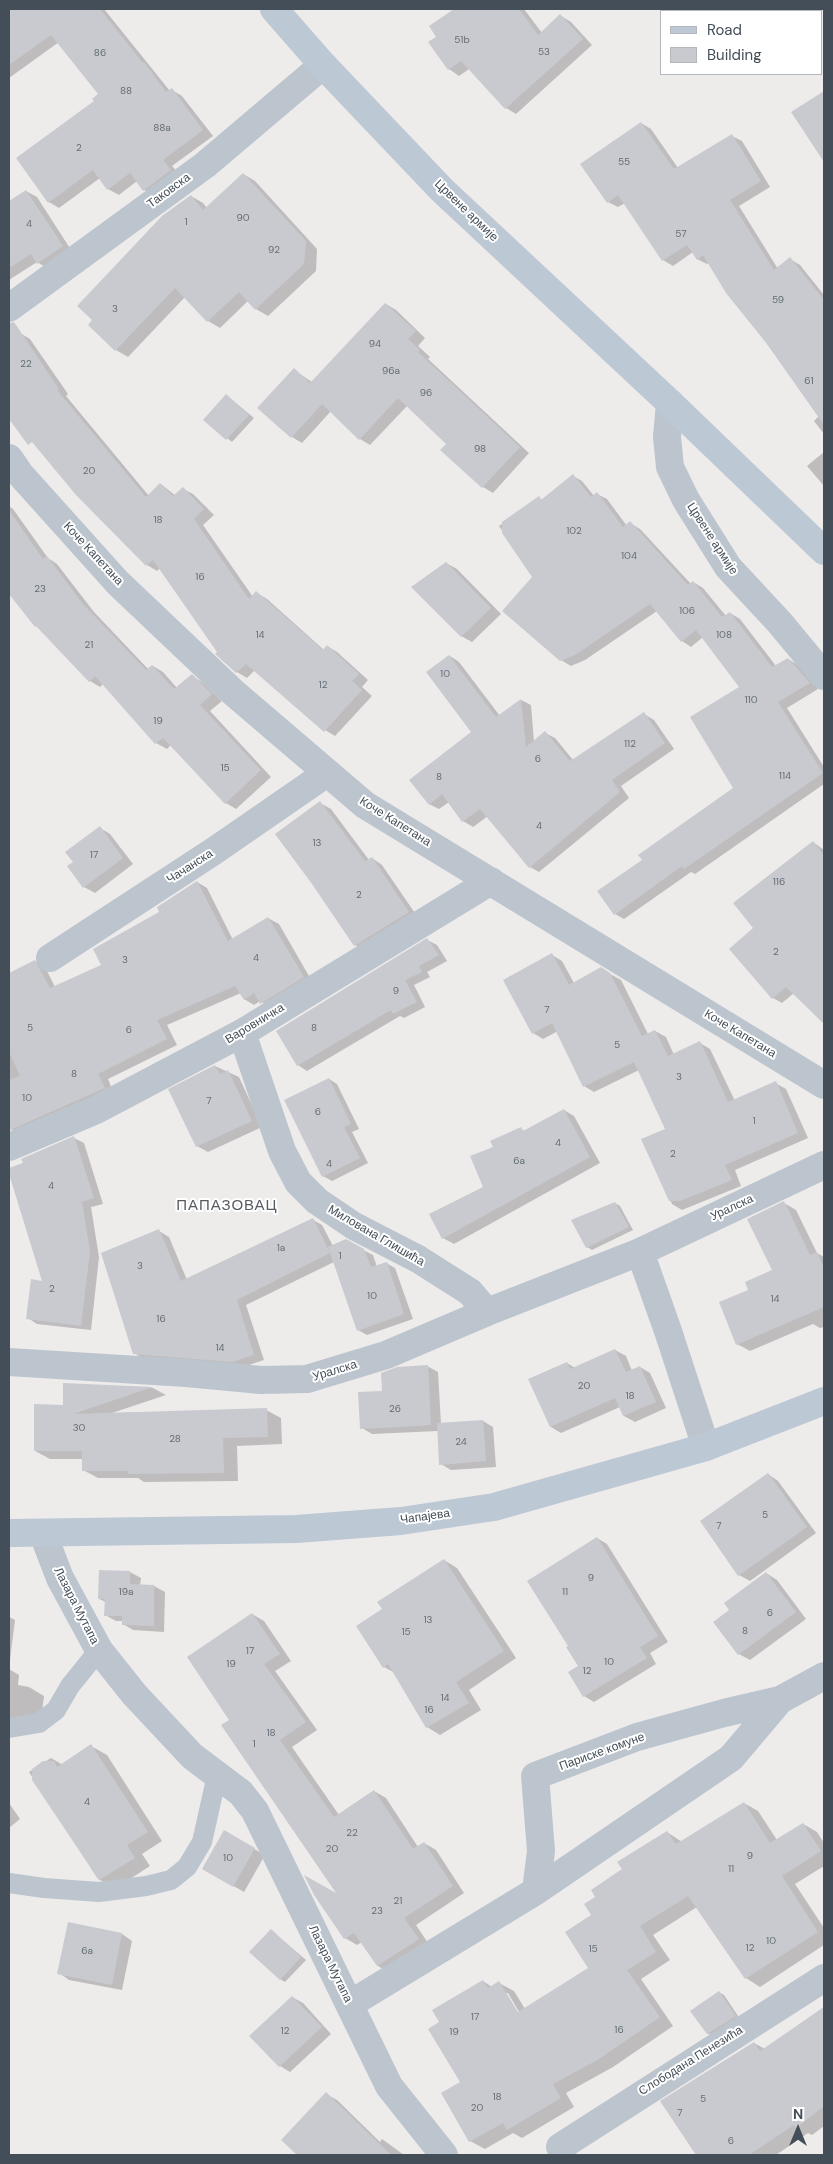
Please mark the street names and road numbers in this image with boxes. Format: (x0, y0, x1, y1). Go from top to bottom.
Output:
street label: Таковска (145, 170, 193, 212)
street label: Црвене армије (431, 177, 501, 245)
street label: Црвене армије (683, 500, 741, 578)
street label: Коче Капетана (60, 519, 126, 589)
street label: Коче Капетана (357, 794, 433, 850)
street label: Чачанска (164, 847, 216, 887)
street label: Варовничка (223, 1001, 287, 1047)
street label: Коче Капетана (701, 1007, 779, 1061)
street label: Уралска (708, 1192, 756, 1224)
street label: Милована Глишића (325, 1202, 427, 1270)
street label: Уралска (311, 1357, 359, 1385)
street label: Чапајева (399, 1506, 451, 1528)
street label: Лазара Мутапа (50, 1565, 102, 1647)
street label: Париске комуне (557, 1730, 647, 1774)
street label: Лазара Мутапа (305, 1923, 355, 2005)
street label: Слободана Пенезића (636, 2023, 746, 2099)

